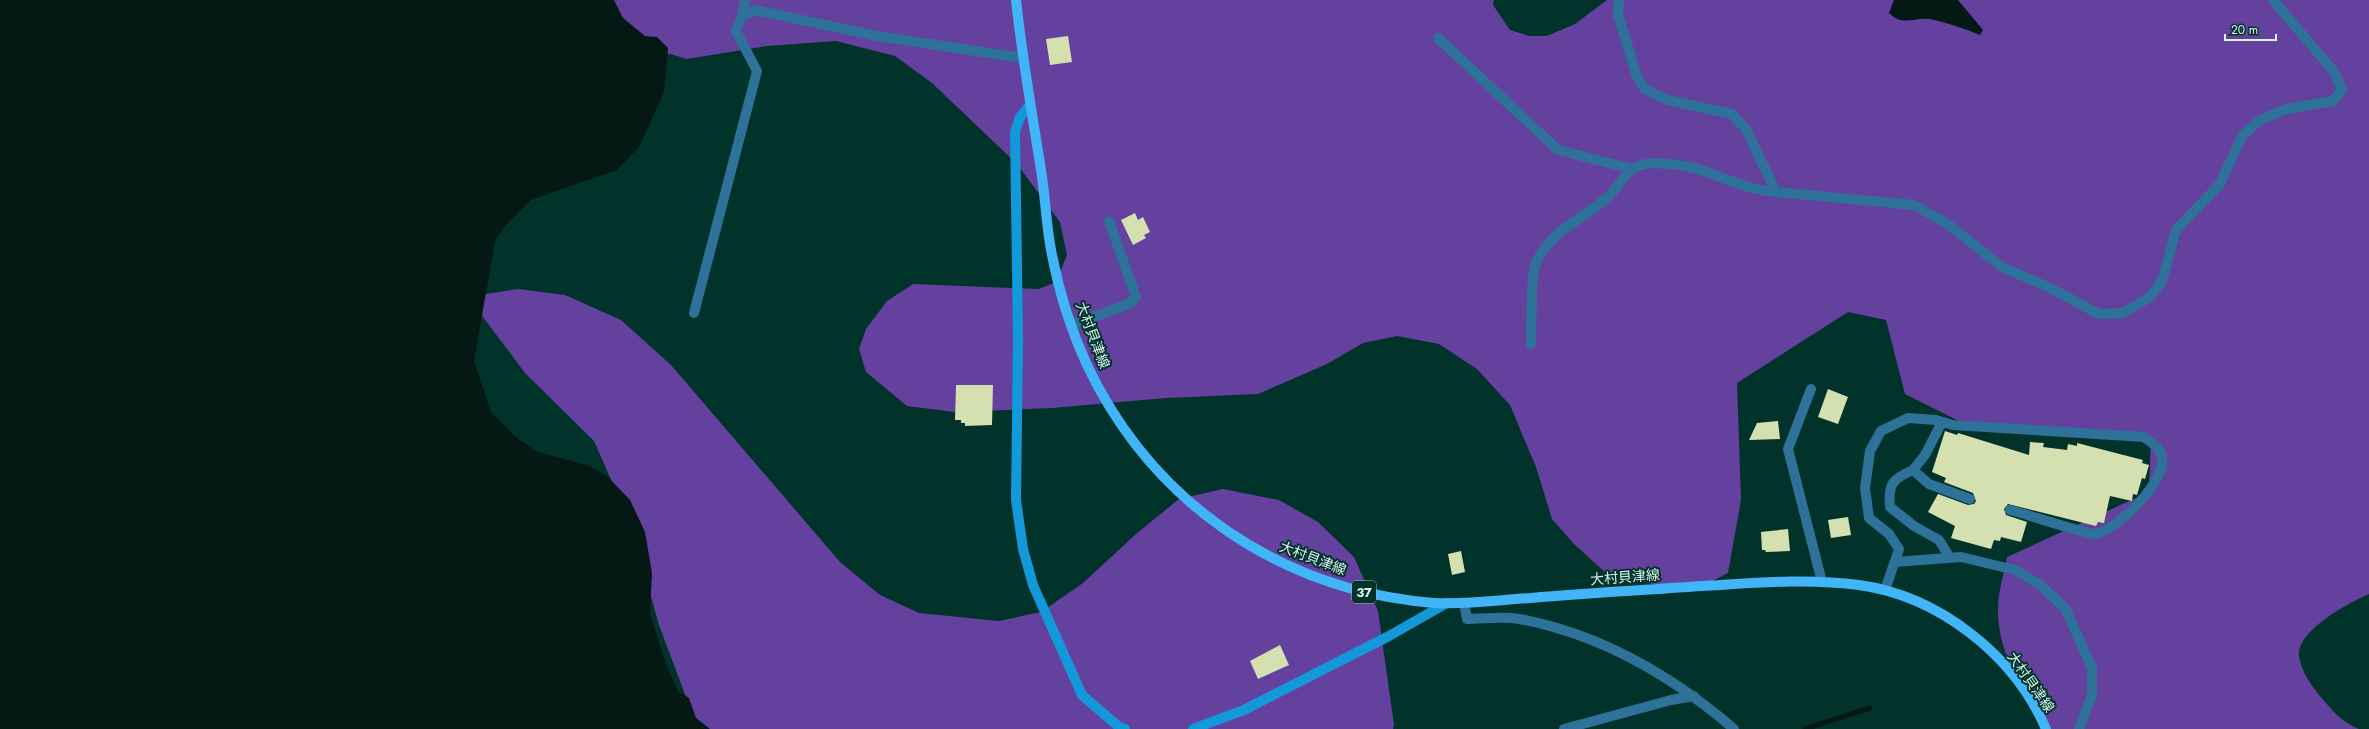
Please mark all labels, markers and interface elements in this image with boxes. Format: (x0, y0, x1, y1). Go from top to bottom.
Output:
scale bar (2225, 16, 2276, 42)
text: 20 m (2231, 21, 2258, 39)
street label: 大村貝津線 (1071, 299, 1115, 371)
street label: 大村貝津線 (1277, 536, 1349, 580)
street label: 大村貝津線 (1589, 565, 1661, 589)
road number: 37 (1352, 581, 1376, 603)
street label: 大村貝津線 (2003, 648, 2059, 716)

